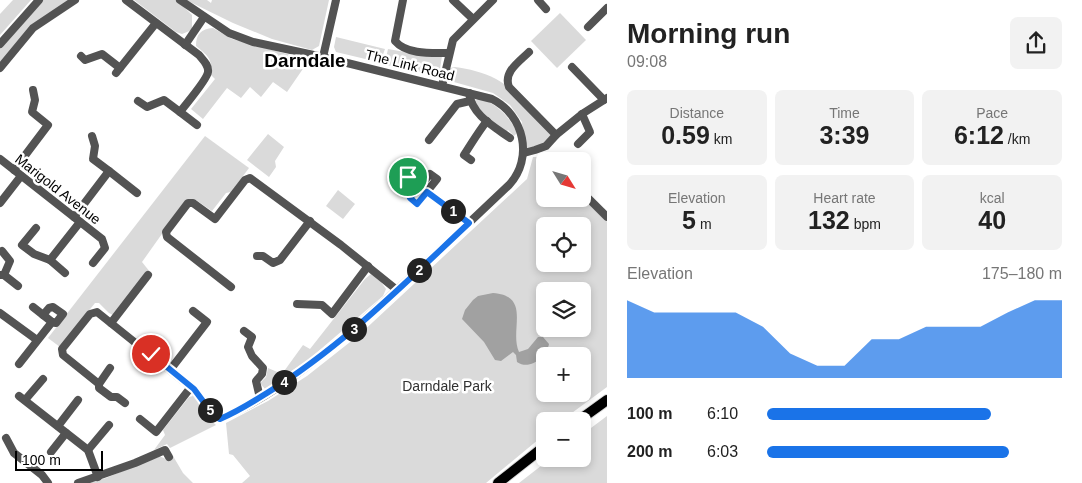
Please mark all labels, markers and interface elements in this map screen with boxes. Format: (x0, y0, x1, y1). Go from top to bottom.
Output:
button: share (1010, 17, 1062, 69)
text: Morning run (627, 18, 790, 49)
street label: The Link Road (364, 46, 456, 84)
district label: Darndale (264, 50, 346, 71)
text: 09:08 (627, 53, 667, 70)
text: Distance (670, 105, 724, 121)
text: Time (829, 105, 860, 121)
text: Pace (976, 105, 1008, 121)
text: 0.59 (661, 121, 710, 149)
text: 3:39 (819, 121, 870, 149)
text: 6:12 (954, 121, 1004, 149)
text: km (710, 131, 732, 147)
text: /km (1004, 131, 1030, 147)
street label: Marigold Avenue (12, 151, 104, 227)
north arrow (536, 152, 591, 208)
map controls (536, 152, 591, 467)
pin (387, 156, 429, 198)
icon: arrive (394, 163, 422, 191)
text: Elevation (668, 190, 726, 206)
text: Heart rate (813, 190, 876, 206)
text: kcal (980, 190, 1005, 206)
pin: 1 (440, 198, 466, 224)
text: 1 (450, 203, 457, 219)
text: 5 (682, 206, 696, 234)
text: 132 (808, 206, 850, 234)
text: 40 (978, 206, 1006, 234)
text: m (696, 216, 712, 232)
text: bpm (850, 216, 881, 232)
button: locate (536, 217, 591, 272)
pin: 2 (406, 258, 432, 282)
text: 2 (416, 262, 423, 278)
text: Elevation (627, 265, 693, 282)
text: 175–180 m (982, 265, 1062, 282)
button: layers (536, 282, 591, 337)
pin: 3 (342, 316, 366, 342)
text: 3 (351, 321, 358, 337)
pin (130, 333, 172, 375)
icon: check (137, 340, 165, 368)
button: + (536, 347, 591, 402)
pin: 4 (272, 370, 296, 394)
text: 4 (281, 374, 288, 390)
park label: Darndale Park (402, 378, 493, 394)
pin: 5 (198, 398, 222, 422)
text: 5 (207, 402, 214, 418)
text: 100 m (627, 405, 672, 422)
text: 6:10 (707, 405, 738, 422)
button: − (536, 412, 591, 467)
text: 200 m (627, 443, 672, 460)
text: 6:03 (707, 443, 738, 460)
scale bar (15, 448, 102, 471)
text: 100 m (22, 452, 61, 468)

